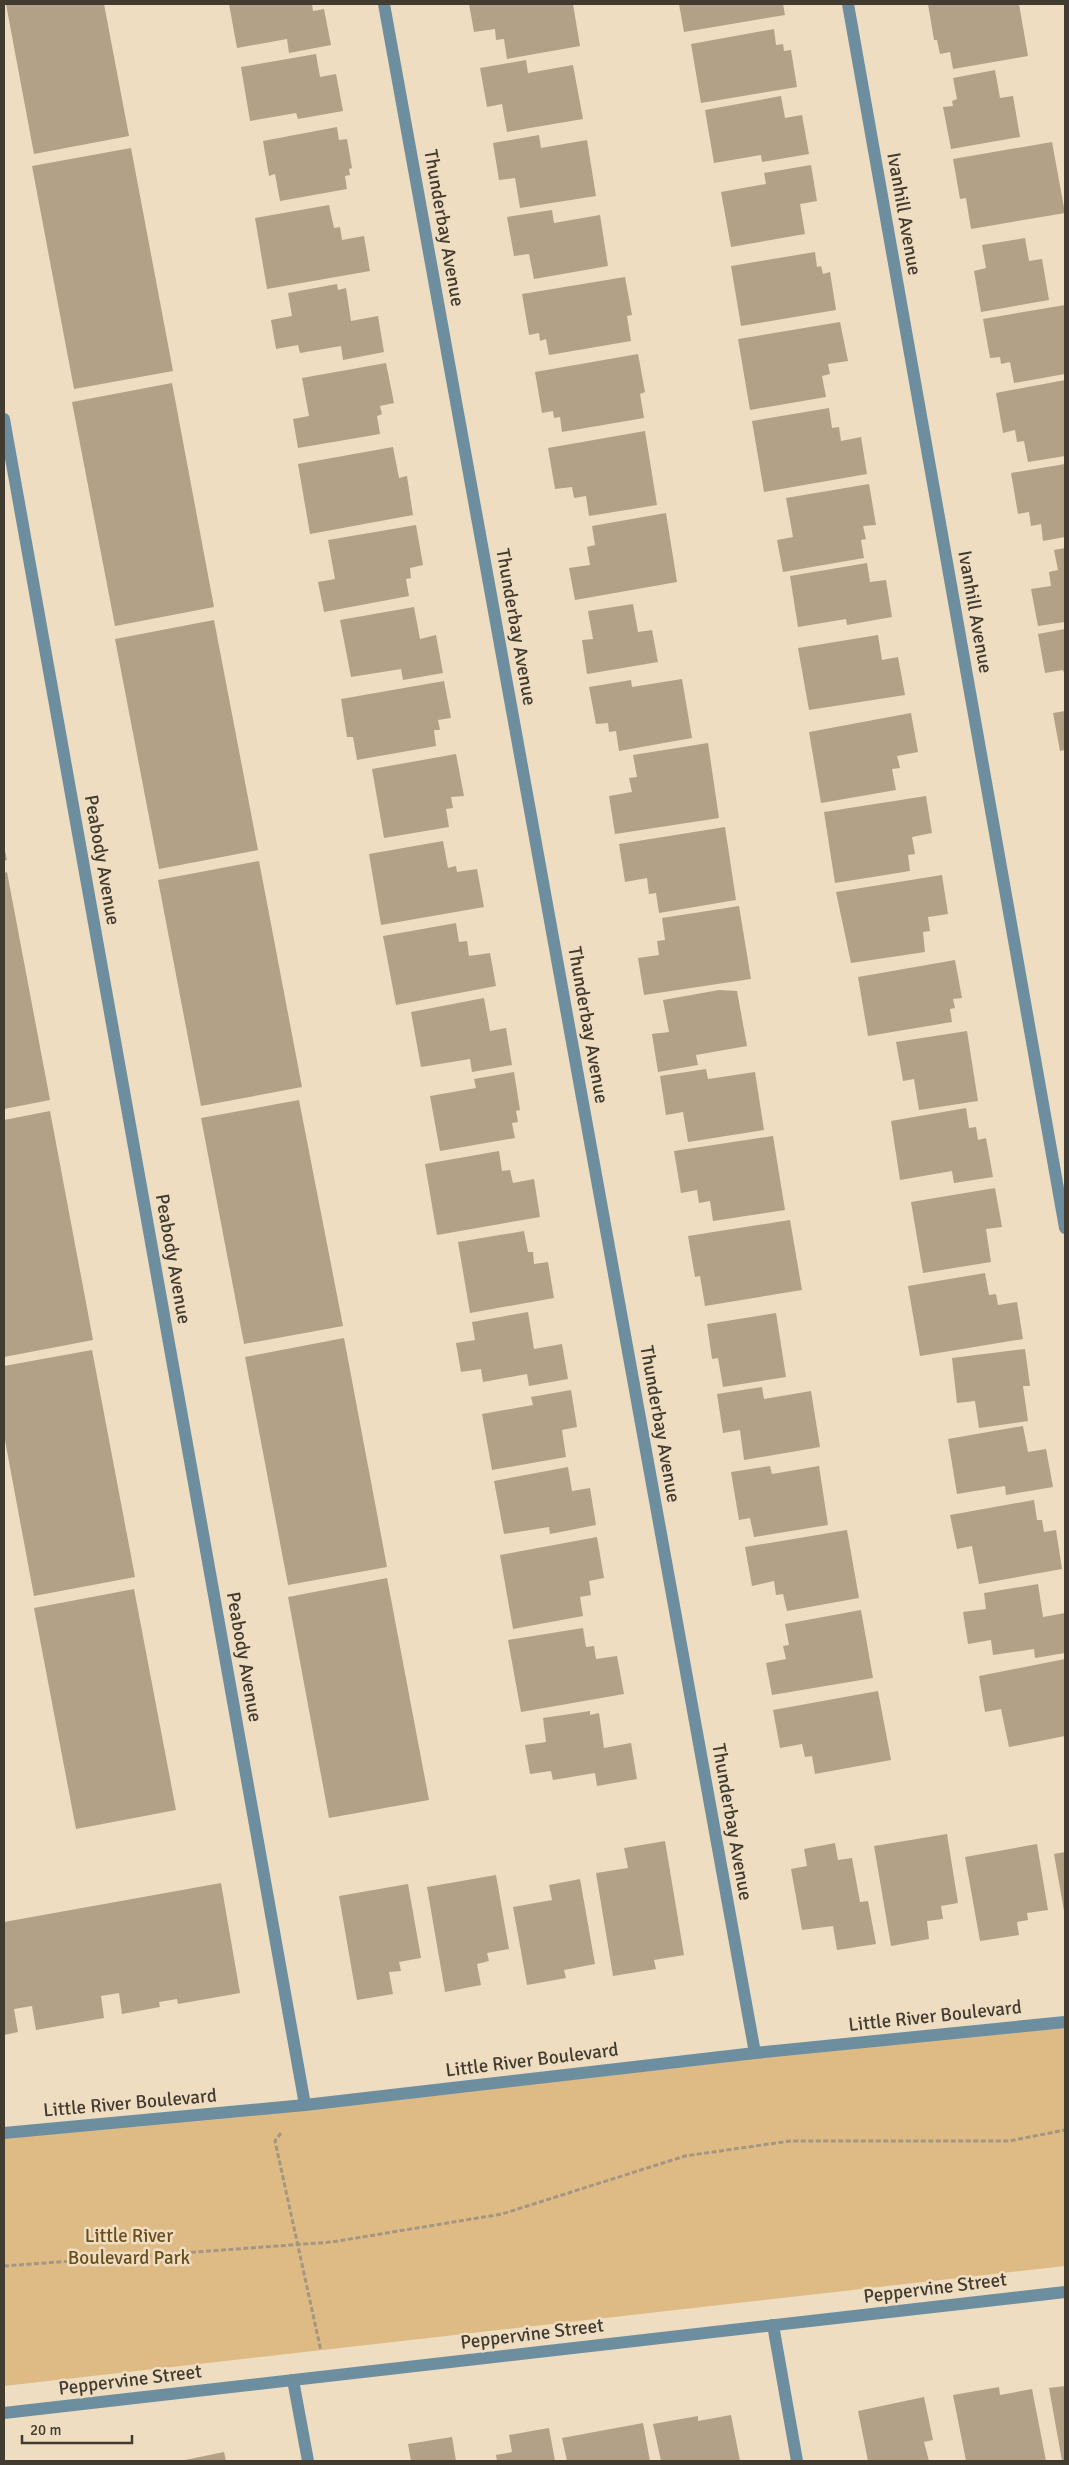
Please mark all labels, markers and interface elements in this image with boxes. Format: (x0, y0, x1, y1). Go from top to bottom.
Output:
street label: Thunderbay Avenue (418, 148, 470, 308)
street label: Ivanhill Avenue (881, 151, 927, 277)
street label: Thunderbay Avenue (490, 547, 542, 707)
street label: Ivanhill Avenue (952, 549, 998, 675)
street label: Peabody Avenue (79, 793, 125, 927)
street label: Thunderbay Avenue (562, 945, 614, 1105)
street label: Peabody Avenue (150, 1192, 196, 1326)
street label: Thunderbay Avenue (634, 1344, 686, 1504)
street label: Peabody Avenue (221, 1590, 267, 1724)
street label: Thunderbay Avenue (706, 1742, 758, 1902)
street label: Little River Boulevard (847, 1995, 1023, 2037)
street label: Little River Boulevard (444, 2037, 620, 2083)
street label: Little River Boulevard (42, 2083, 218, 2123)
park label: Little River Boulevard Park (68, 2224, 191, 2270)
street label: Peppervine Street (862, 2267, 1008, 2309)
street label: Peppervine Street (459, 2313, 605, 2355)
street label: Peppervine Street (57, 2359, 203, 2401)
scale bar (22, 2412, 132, 2444)
text: 20 m (30, 2421, 61, 2439)

